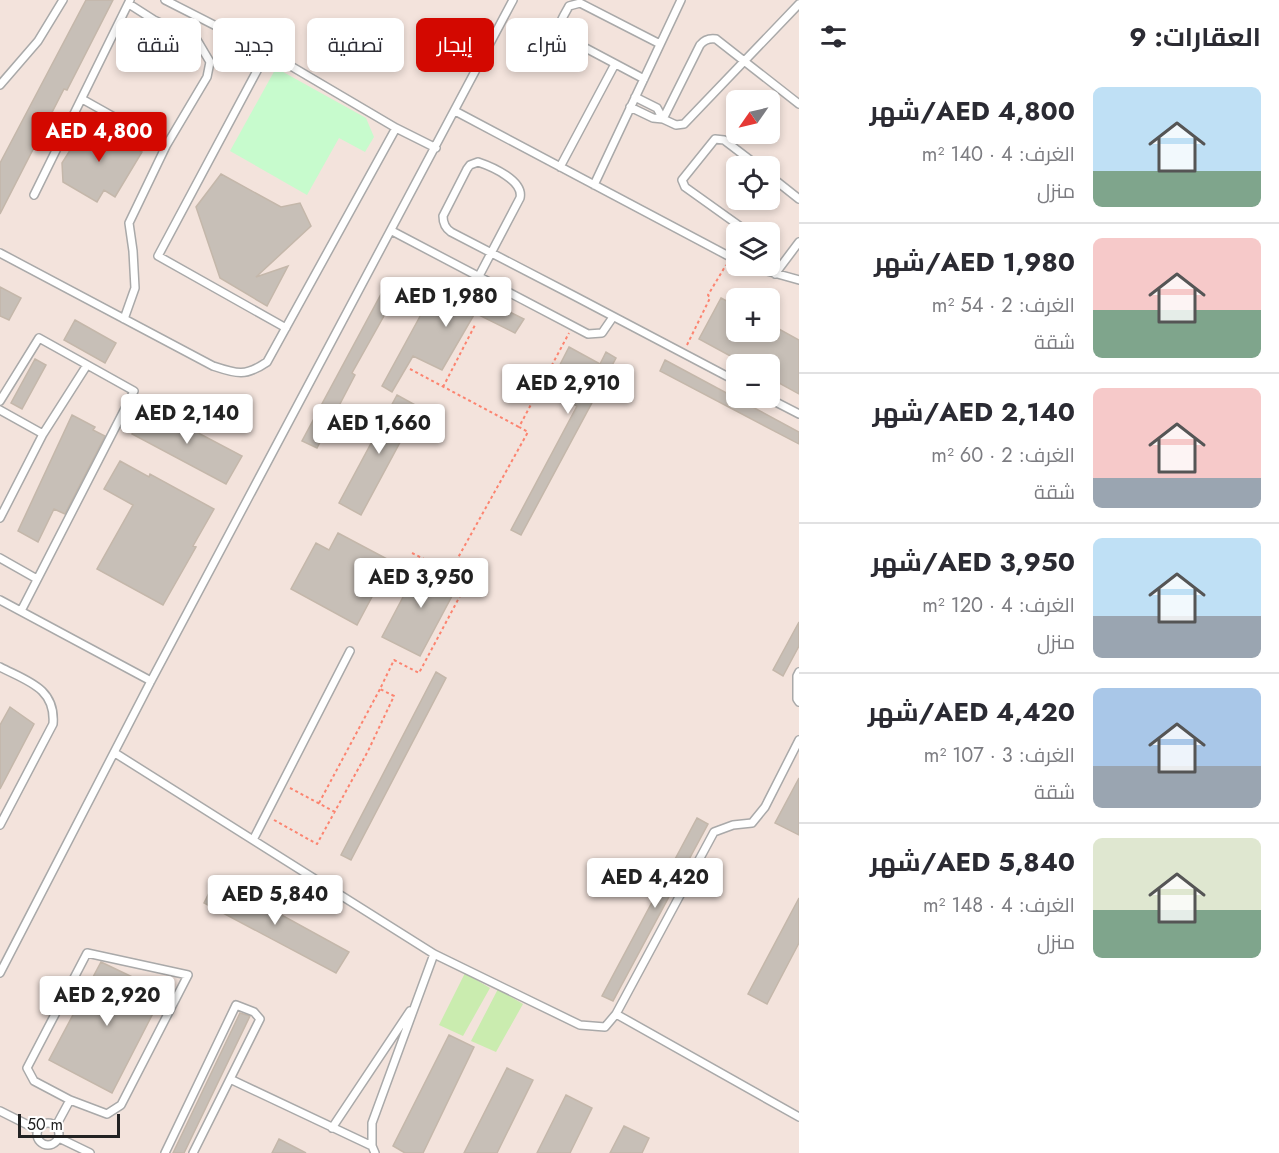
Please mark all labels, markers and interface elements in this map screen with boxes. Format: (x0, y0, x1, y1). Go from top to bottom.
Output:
chip: شقة (116, 18, 201, 72)
chip: جديد (213, 18, 295, 72)
chip: تصفية (307, 18, 404, 72)
chip: إيجار (416, 18, 494, 72)
chip: شراء (506, 18, 588, 72)
text: العقارات: 9 (1129, 18, 1261, 56)
icon: filters (817, 20, 850, 53)
north arrow (726, 90, 780, 144)
map controls (726, 90, 780, 408)
text: AED 4,800/شهر (869, 92, 1075, 130)
icon: home (1141, 111, 1213, 183)
pin: AED 4,800 (30, 112, 168, 163)
text: AED 4,800 (46, 117, 152, 146)
text: الغرف: 4 · 140 m² (922, 140, 1075, 169)
button: locate (726, 156, 780, 210)
text: منزل (1037, 177, 1075, 206)
button: layers (726, 222, 780, 276)
text: AED 1,980/شهر (874, 243, 1075, 281)
icon: home (1141, 262, 1213, 334)
pin: AED 1,980 (377, 277, 515, 328)
text: AED 1,980 (394, 282, 498, 311)
button: + (726, 288, 780, 342)
text: الغرف: 2 · 54 m² (932, 291, 1075, 320)
text: شقة (1034, 328, 1075, 357)
button: − (726, 354, 780, 408)
pin: AED 2,910 (499, 364, 637, 415)
text: AED 2,910 (516, 369, 620, 398)
text: AED 2,140/شهر (873, 393, 1075, 431)
pin: AED 2,140 (118, 394, 256, 445)
text: AED 2,140 (135, 399, 239, 428)
pin: AED 1,660 (310, 404, 448, 455)
text: AED 1,660 (327, 409, 431, 438)
icon: home (1141, 412, 1213, 484)
text: الغرف: 2 · 60 m² (931, 441, 1075, 470)
text: شقة (1034, 478, 1075, 507)
text: AED 3,950/شهر (871, 543, 1075, 581)
pin: AED 3,950 (352, 558, 490, 609)
icon: home (1141, 562, 1213, 634)
text: AED 3,950 (368, 563, 474, 592)
text: الغرف: 4 · 120 m² (922, 591, 1075, 620)
text: منزل (1037, 628, 1075, 657)
text: AED 4,420/شهر (868, 693, 1075, 731)
icon: home (1141, 712, 1213, 784)
text: الغرف: 3 · 107 m² (924, 741, 1075, 770)
text: شقة (1034, 778, 1075, 807)
text: AED 5,840/شهر (870, 843, 1075, 881)
pin: AED 4,420 (586, 858, 724, 909)
icon: home (1141, 862, 1213, 934)
text: AED 4,420 (601, 863, 709, 892)
pin: AED 5,840 (206, 875, 344, 926)
text: AED 5,840 (222, 880, 328, 909)
text: الغرف: 4 · 148 m² (923, 891, 1075, 920)
text: منزل (1037, 928, 1075, 957)
pin: AED 2,920 (38, 976, 176, 1027)
text: AED 2,920 (54, 981, 160, 1010)
scale bar (18, 1111, 120, 1138)
text: 50 m (27, 1113, 63, 1136)

